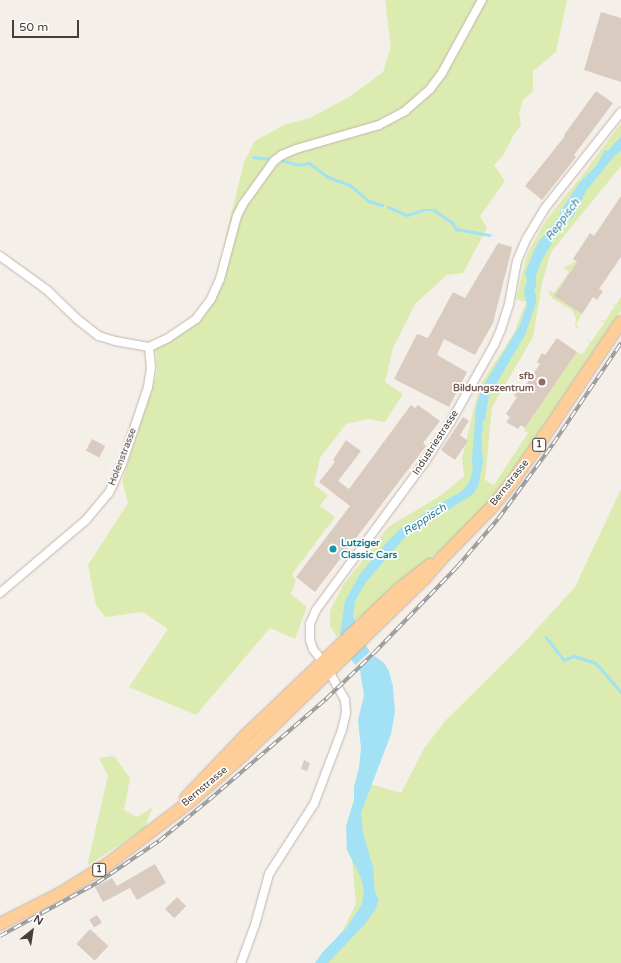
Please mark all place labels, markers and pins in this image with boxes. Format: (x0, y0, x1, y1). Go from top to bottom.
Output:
place label: sfb Bildungszentrum (453, 370, 534, 394)
marker: sfb Bildungszentrum (537, 377, 547, 387)
place label: Lutziger Classic Cars (341, 537, 397, 560)
marker: Lutziger Classic Cars (328, 544, 338, 554)

